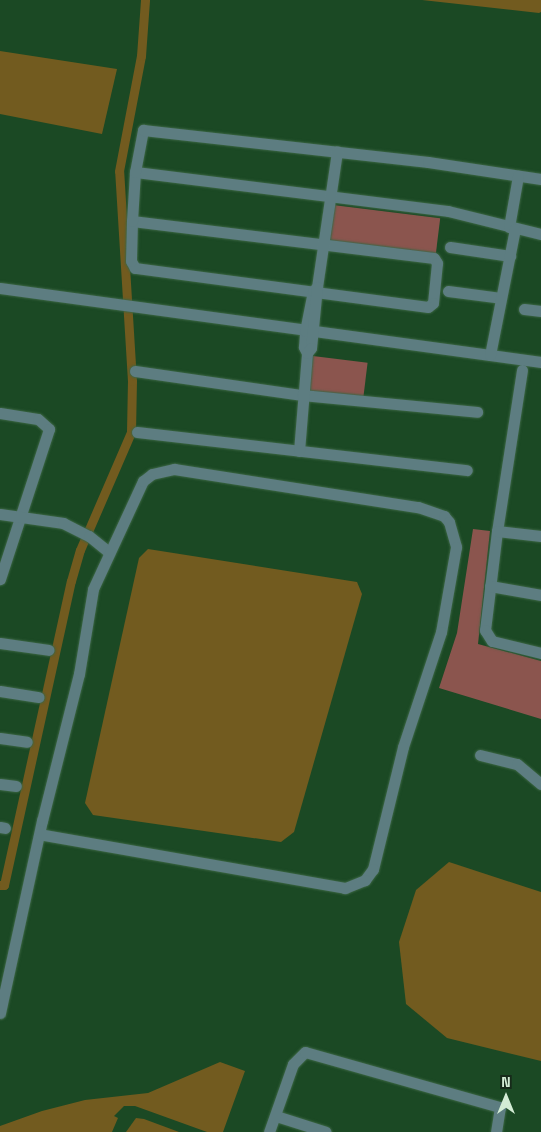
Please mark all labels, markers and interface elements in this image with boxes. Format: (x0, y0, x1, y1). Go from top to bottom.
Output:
north arrow (481, 1072, 531, 1122)
text: N (501, 1073, 511, 1091)

